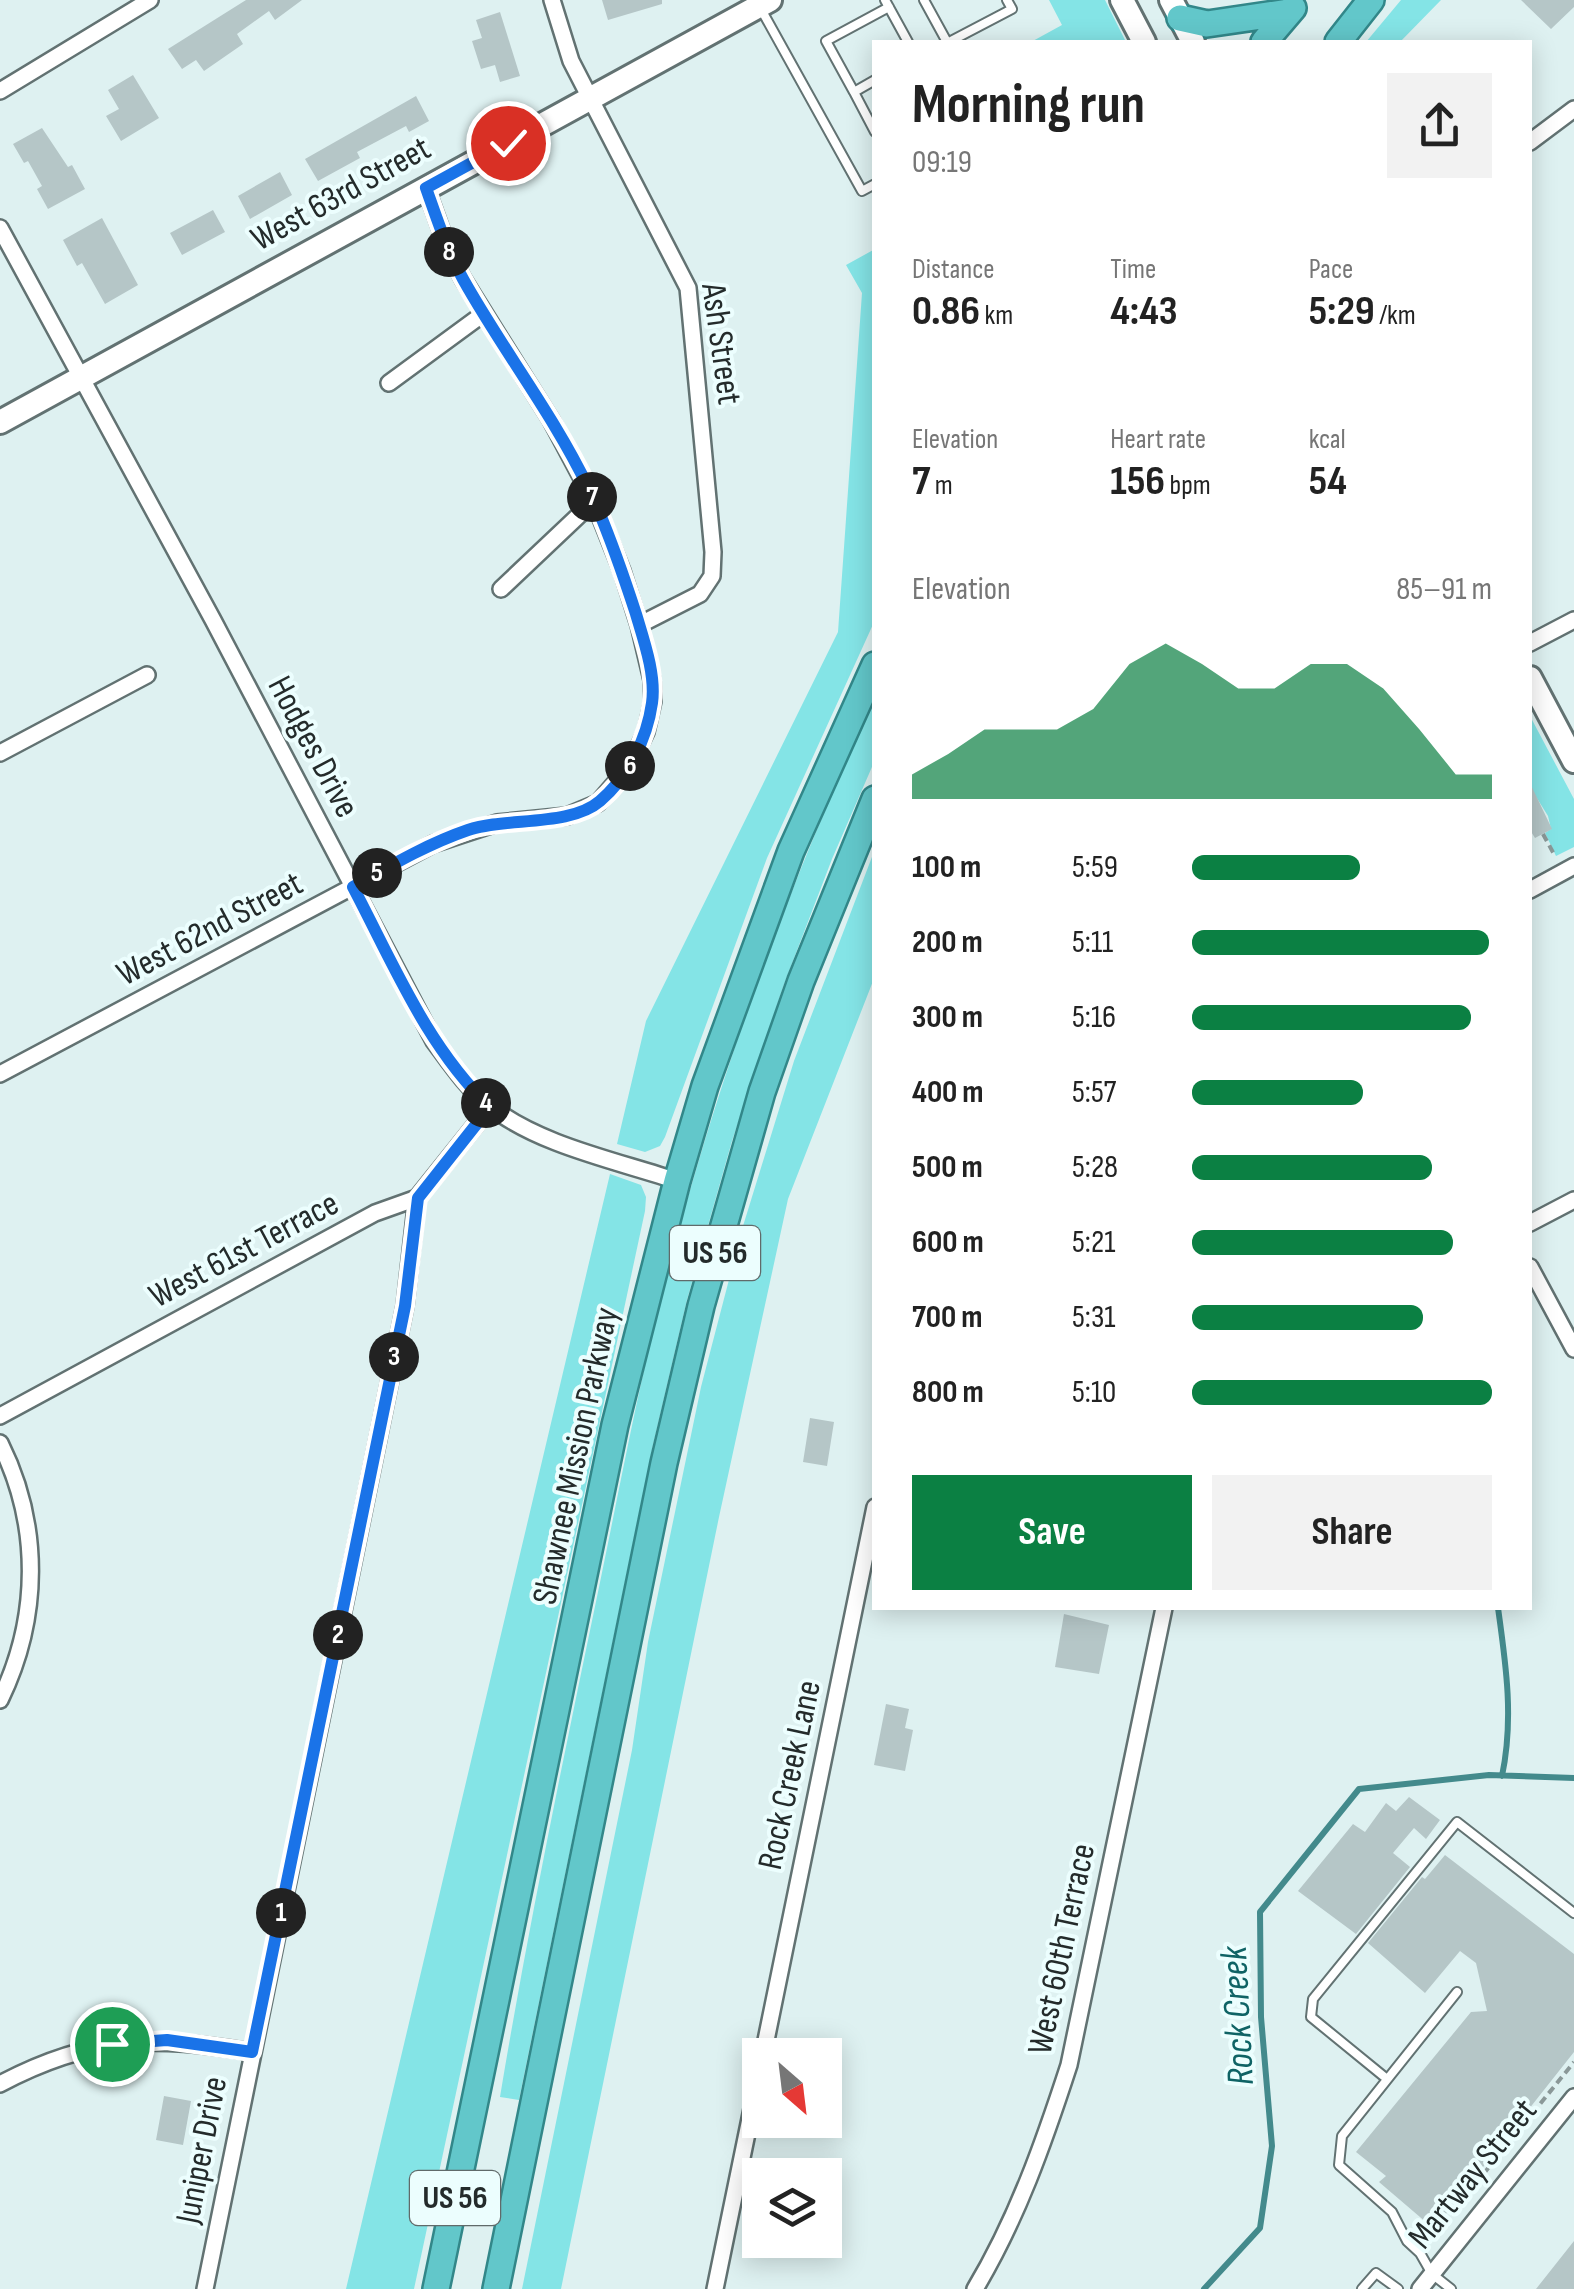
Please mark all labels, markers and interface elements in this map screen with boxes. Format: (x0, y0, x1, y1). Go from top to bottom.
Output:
text: Morning run (912, 72, 1145, 139)
button: share (1387, 73, 1492, 178)
pin (466, 101, 551, 186)
icon: check (481, 116, 536, 171)
street label: West 63rd Street (244, 127, 438, 261)
text: 09:19 (912, 143, 972, 182)
pin: 8 (424, 227, 474, 277)
text: 8 (442, 235, 456, 268)
text: Distance (912, 253, 995, 286)
text: Time (1110, 253, 1156, 286)
text: Pace (1309, 253, 1353, 286)
street label: Ash Street (691, 280, 751, 407)
text: 0.86 (912, 286, 980, 337)
text: 4:43 (1110, 286, 1178, 337)
text: 5:29 (1309, 286, 1375, 337)
text: km (980, 299, 1013, 332)
text: /km (1375, 299, 1416, 332)
text: Elevation (912, 423, 998, 456)
text: Heart rate (1110, 423, 1206, 456)
text: kcal (1309, 423, 1346, 456)
text: 7 (912, 456, 930, 507)
text: 156 (1110, 456, 1165, 507)
text: 54 (1309, 456, 1347, 507)
text: m (930, 469, 953, 502)
text: bpm (1165, 469, 1211, 502)
pin: 7 (567, 472, 617, 522)
text: 7 (586, 480, 598, 513)
text: Elevation (912, 570, 1011, 609)
text: 85–91 m (1396, 570, 1492, 609)
street label: Hodges Drive (258, 669, 368, 825)
pin: 6 (605, 741, 655, 791)
text: 6 (623, 749, 637, 782)
pin: 5 (352, 848, 402, 898)
text: 100 m (912, 848, 981, 887)
text: 5:59 (1072, 848, 1118, 887)
text: 5 (371, 856, 383, 889)
street label: West 62nd Street (110, 862, 310, 996)
text: 200 m (912, 923, 983, 962)
text: 5:11 (1072, 923, 1113, 962)
text: 300 m (912, 998, 983, 1037)
text: 5:16 (1072, 998, 1116, 1037)
text: 400 m (912, 1073, 984, 1112)
text: 5:57 (1072, 1073, 1116, 1112)
pin: 4 (461, 1078, 511, 1128)
text: 4 (479, 1086, 493, 1119)
text: 500 m (912, 1148, 983, 1187)
text: 5:28 (1072, 1148, 1118, 1187)
street label: West 61st Terrace (142, 1182, 346, 1318)
text: 600 m (912, 1223, 984, 1262)
text: 5:21 (1072, 1223, 1115, 1262)
road number: US 56 (670, 1226, 760, 1280)
text: 700 m (912, 1298, 983, 1337)
text: 5:31 (1072, 1298, 1116, 1337)
street label: Shawnee Mission Parkway (524, 1304, 628, 1608)
pin: 3 (369, 1332, 419, 1382)
text: 3 (388, 1340, 400, 1373)
text: 800 m (912, 1373, 984, 1412)
text: 5:10 (1072, 1373, 1116, 1412)
button: Save (912, 1475, 1192, 1590)
button: Share (1212, 1475, 1492, 1590)
pin: 2 (313, 1610, 363, 1660)
text: 2 (332, 1618, 344, 1651)
street label: Rock Creek Lane (749, 1677, 831, 1873)
street label: West 60th Terrace (1019, 1840, 1105, 2058)
pin: 1 (256, 1888, 306, 1938)
text: 1 (276, 1896, 286, 1929)
water label: Rock Creek (1212, 1944, 1264, 2087)
pin (70, 2002, 155, 2087)
icon: arrive (85, 2017, 140, 2072)
north arrow (742, 2038, 842, 2138)
map controls (742, 2038, 842, 2258)
street label: Juniper Drive (167, 2073, 237, 2228)
street label: Martway Street (1399, 2090, 1547, 2258)
button: layers (742, 2158, 842, 2258)
road number: US 56 (410, 2171, 500, 2225)

